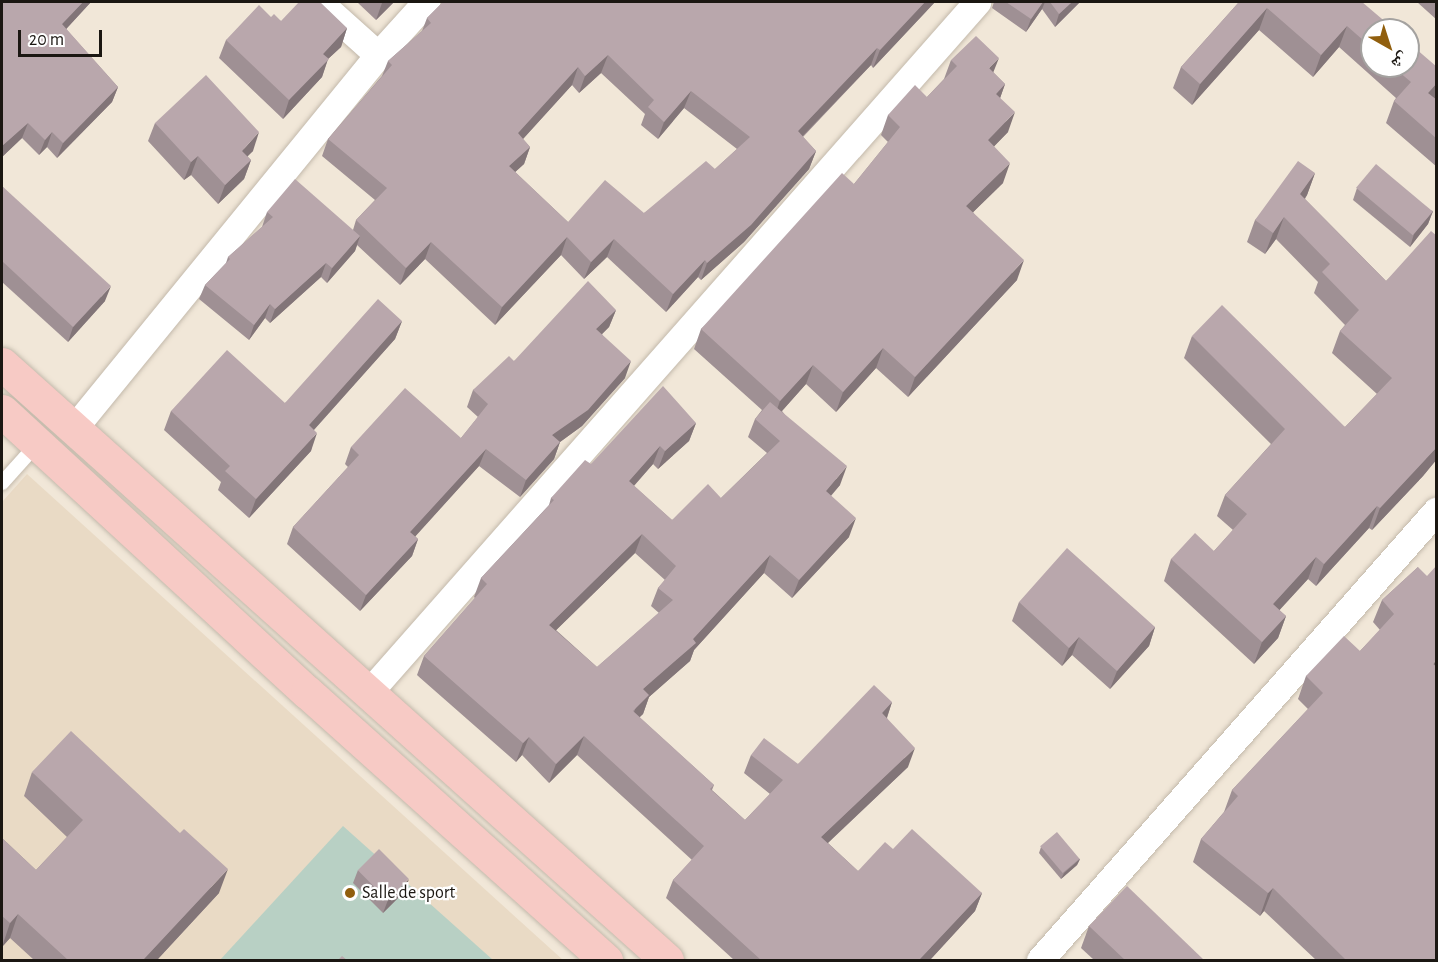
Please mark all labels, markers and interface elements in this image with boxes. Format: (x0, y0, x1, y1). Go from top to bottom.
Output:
scale bar (21, 18, 105, 56)
north arrow (1360, 18, 1420, 78)
text: 20 m (29, 31, 64, 49)
text: ش (1388, 49, 1412, 72)
place label: Salle de sport (362, 882, 455, 904)
marker: Salle de sport (343, 886, 357, 900)

